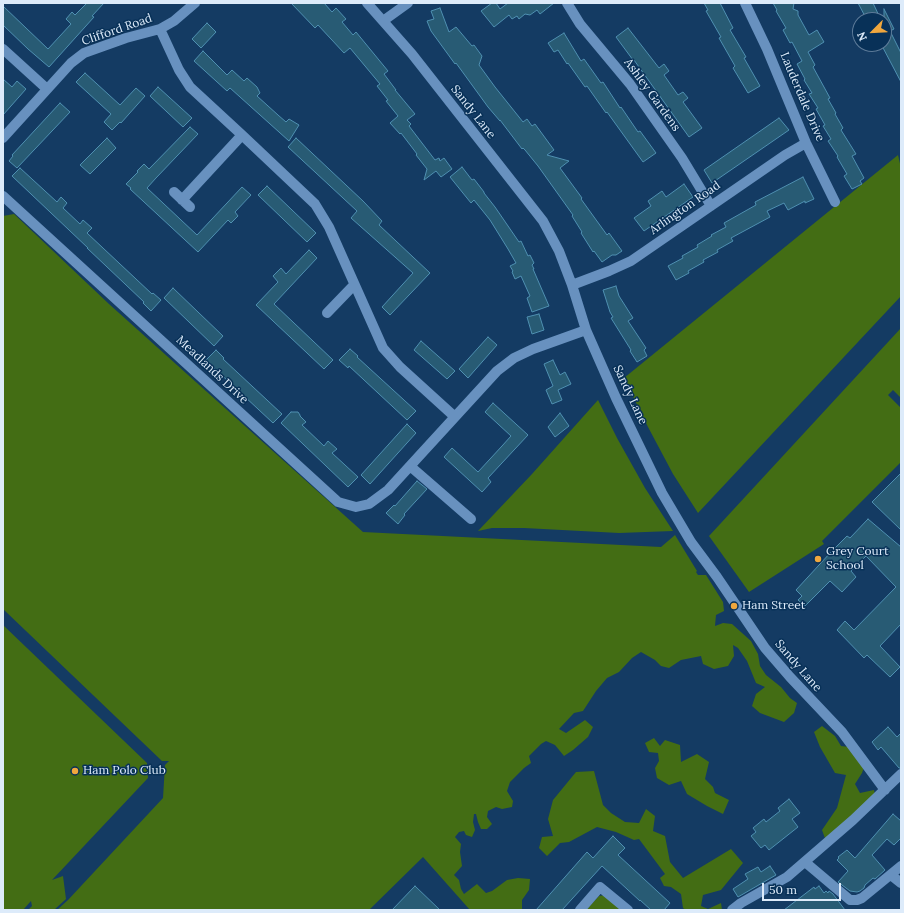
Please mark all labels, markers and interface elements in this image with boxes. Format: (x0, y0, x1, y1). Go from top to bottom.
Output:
street label: Clifford Road (80, 11, 154, 49)
north arrow (852, 12, 892, 52)
text: N (854, 30, 870, 43)
street label: Lauderdale Drive (777, 50, 827, 144)
street label: Ashley Gardens (621, 56, 683, 134)
street label: Sandy Lane (448, 82, 498, 142)
street label: Arlington Road (647, 178, 723, 238)
street label: Meadlands Drive (173, 333, 251, 407)
street label: Sandy Lane (610, 363, 650, 427)
place label: Grey Court School (826, 545, 889, 573)
marker: Grey Court School (813, 554, 823, 564)
place label: Ham Street (742, 599, 805, 613)
marker: Ham Street (729, 601, 739, 611)
street label: Sandy Lane (772, 637, 824, 695)
place label: Ham Polo Club (83, 764, 166, 778)
marker: Ham Polo Club (70, 766, 80, 776)
scale bar (764, 875, 843, 901)
text: 50 m (769, 882, 797, 897)

